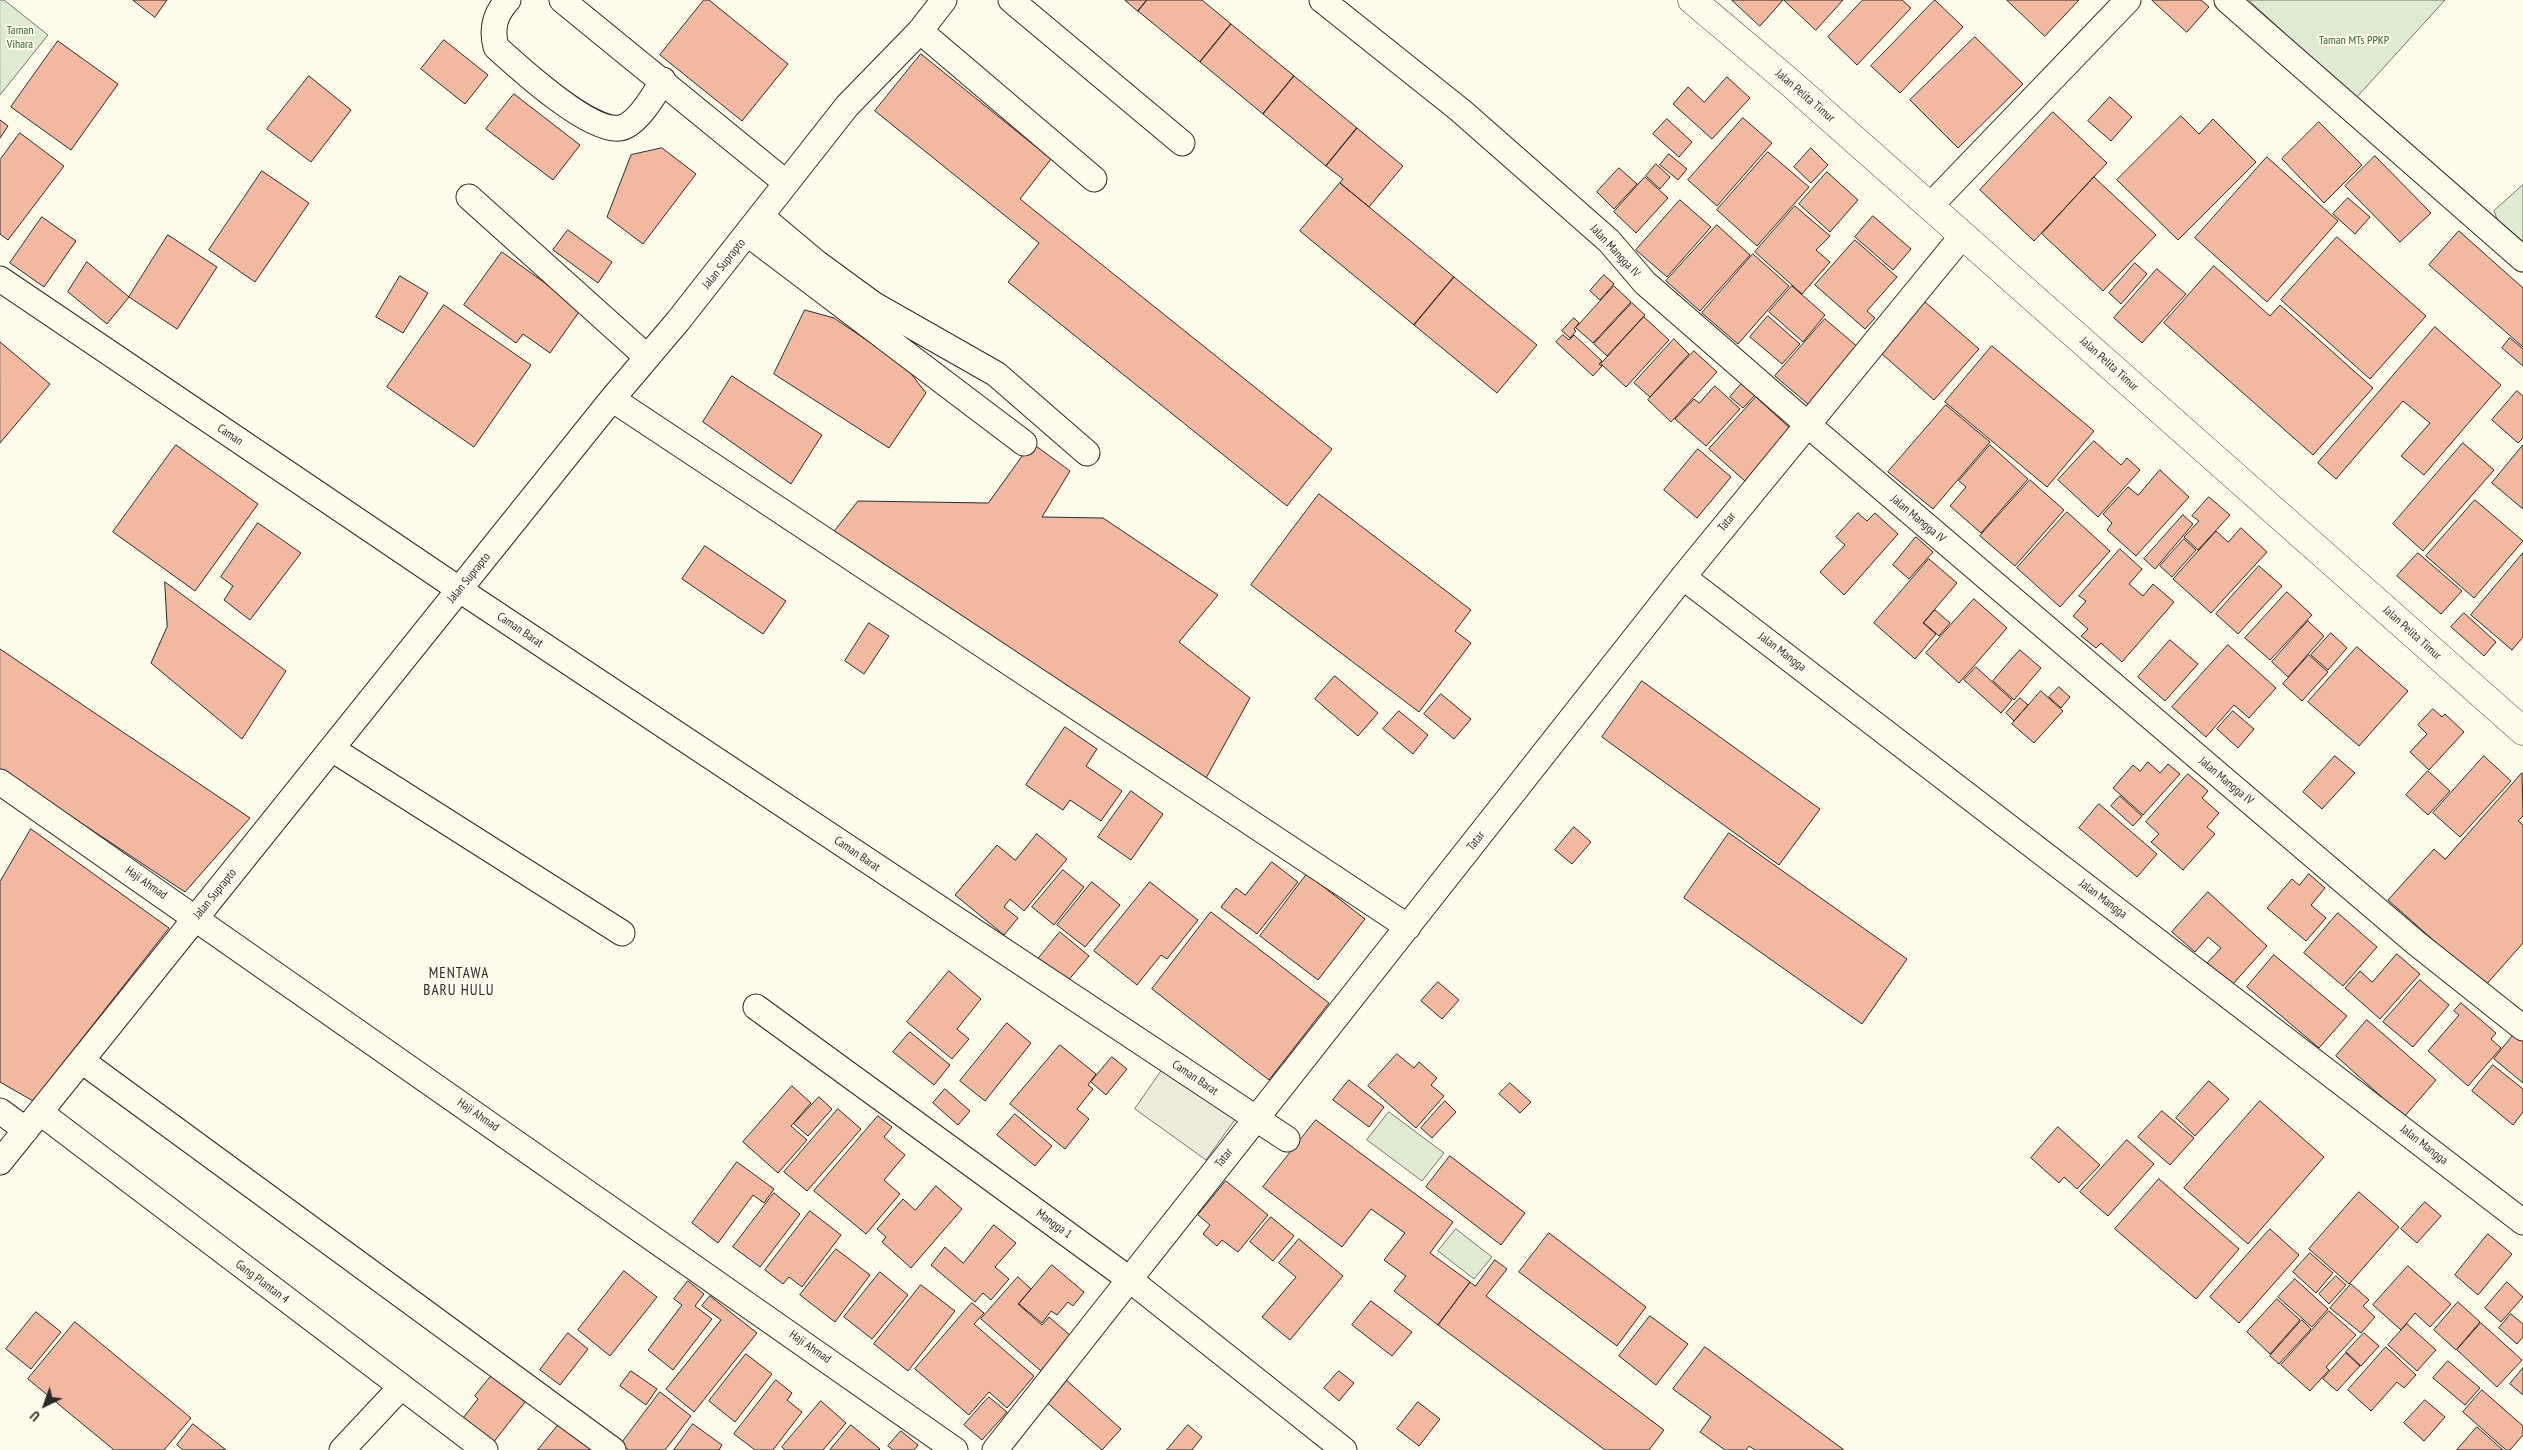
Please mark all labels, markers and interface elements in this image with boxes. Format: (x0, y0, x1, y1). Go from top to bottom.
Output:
park label: Taman Vihara (6, 24, 34, 52)
park label: Taman MTs PPKP (2319, 34, 2389, 48)
street label: Jalan Pelita Timur (1773, 66, 1837, 126)
street label: Jalan Mangga IV (1587, 222, 1643, 280)
street label: Jalan Suprapto (699, 236, 749, 292)
street label: Jalan Pelita Timur (2077, 334, 2141, 394)
street label: Caman (214, 421, 246, 449)
street label: Jalan Mangga IV (1888, 492, 1948, 546)
street label: Tatar (1715, 509, 1739, 535)
street label: Jalan Suprapto (444, 550, 494, 606)
street label: Jalan Pelita Timur (2380, 603, 2444, 663)
street label: Caman Barat (494, 609, 546, 651)
street label: Jalan Mangga (1755, 629, 1809, 675)
street label: Jalan Mangga IV (2196, 754, 2256, 808)
street label: Tatar (1464, 828, 1488, 854)
street label: Caman Barat (831, 833, 883, 875)
street label: Haji Ahmad (122, 863, 170, 903)
street label: Jalan Suprapto (190, 866, 240, 922)
street label: Jalan Mangga (2076, 876, 2130, 922)
district label: MENTAWA BARU HULU (422, 965, 496, 1000)
street label: Caman Barat (1169, 1057, 1221, 1099)
street label: Haji Ahmad (454, 1095, 502, 1135)
street label: Jalan Mangga (2398, 1122, 2450, 1168)
street label: Tatar (1212, 1145, 1236, 1171)
street label: Mangga 1 (1033, 1206, 1075, 1242)
street label: Gang Plantan 4 (232, 1257, 292, 1307)
street label: Haji Ahmad (786, 1327, 834, 1367)
north arrow (20, 1380, 70, 1430)
text: U (26, 1407, 44, 1425)

